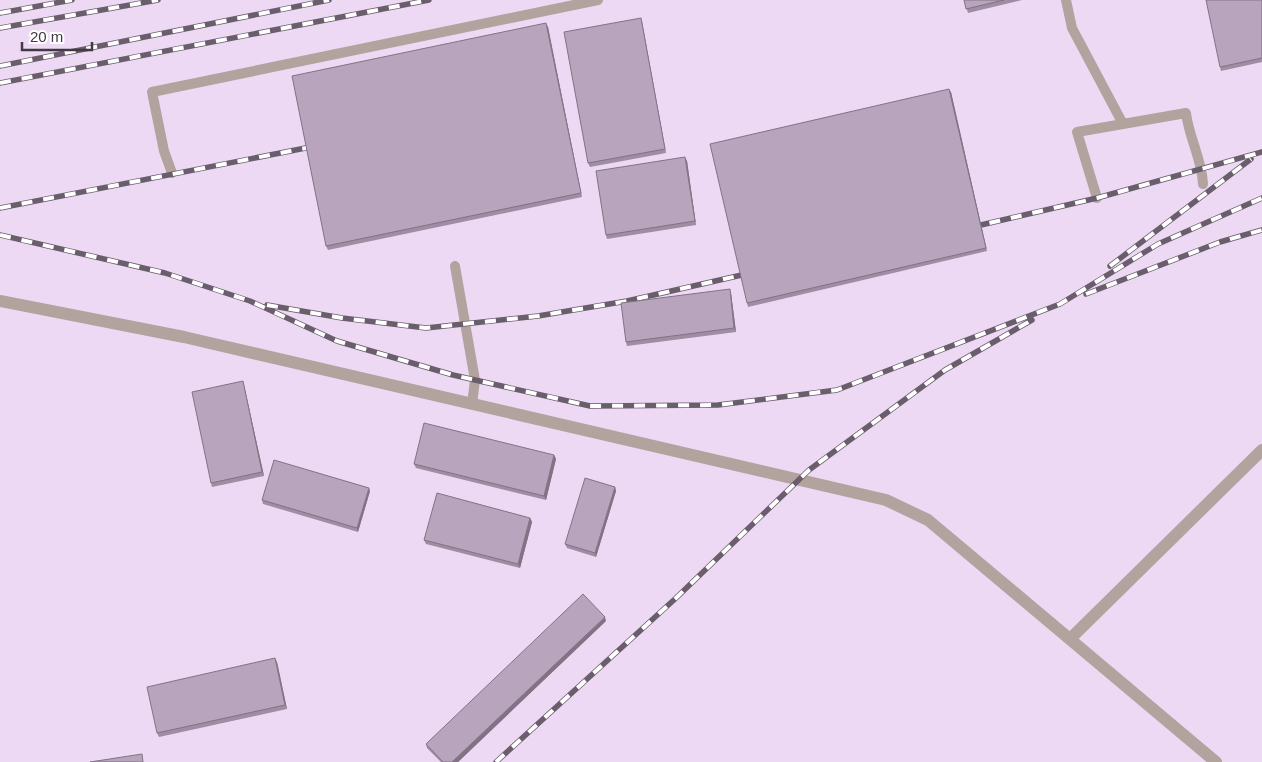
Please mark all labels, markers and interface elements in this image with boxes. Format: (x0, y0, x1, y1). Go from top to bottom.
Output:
scale bar (22, 20, 92, 52)
text: 20 m (30, 28, 63, 45)

